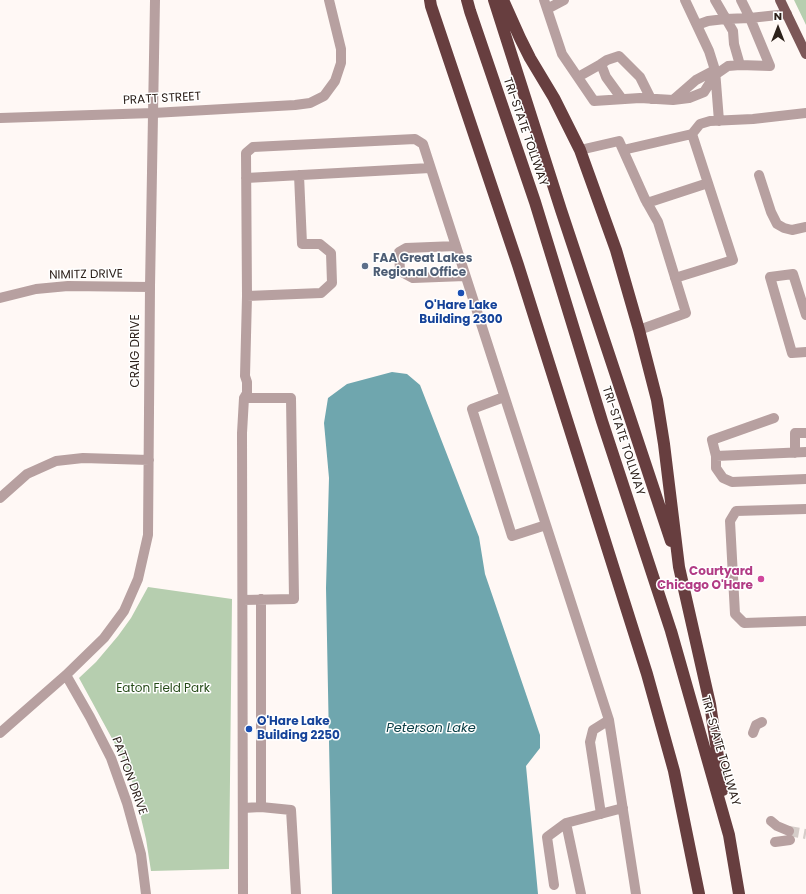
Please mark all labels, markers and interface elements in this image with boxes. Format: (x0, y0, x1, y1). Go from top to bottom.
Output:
north arrow (758, 8, 798, 48)
text: N (774, 8, 782, 24)
street label: TRI-STATE TOLLWAY (500, 76, 550, 188)
street label: PRATT STREET (123, 90, 201, 108)
place label: FAA Great Lakes Regional Office (373, 252, 472, 280)
marker: FAA Great Lakes Regional Office (360, 261, 370, 271)
street label: NIMITZ DRIVE (49, 267, 123, 283)
marker: O'Hare Lake Building 2300 (456, 288, 466, 298)
place label: O'Hare Lake Building 2300 (419, 299, 503, 327)
street label: CRAIG DRIVE (129, 314, 143, 388)
street label: TRI-STATE TOLLWAY (599, 385, 647, 497)
place label: Courtyard Chicago O'Hare (657, 565, 753, 593)
marker: Courtyard Chicago O'Hare (756, 574, 766, 584)
park label: Eaton Field Park (116, 682, 210, 696)
street label: TRI-STATE TOLLWAY (697, 694, 743, 808)
place label: O'Hare Lake Building 2250 (257, 715, 340, 743)
water label: Peterson Lake (386, 721, 476, 737)
marker: O'Hare Lake Building 2250 (244, 724, 254, 734)
street label: PATTON DRIVE (108, 735, 150, 817)

